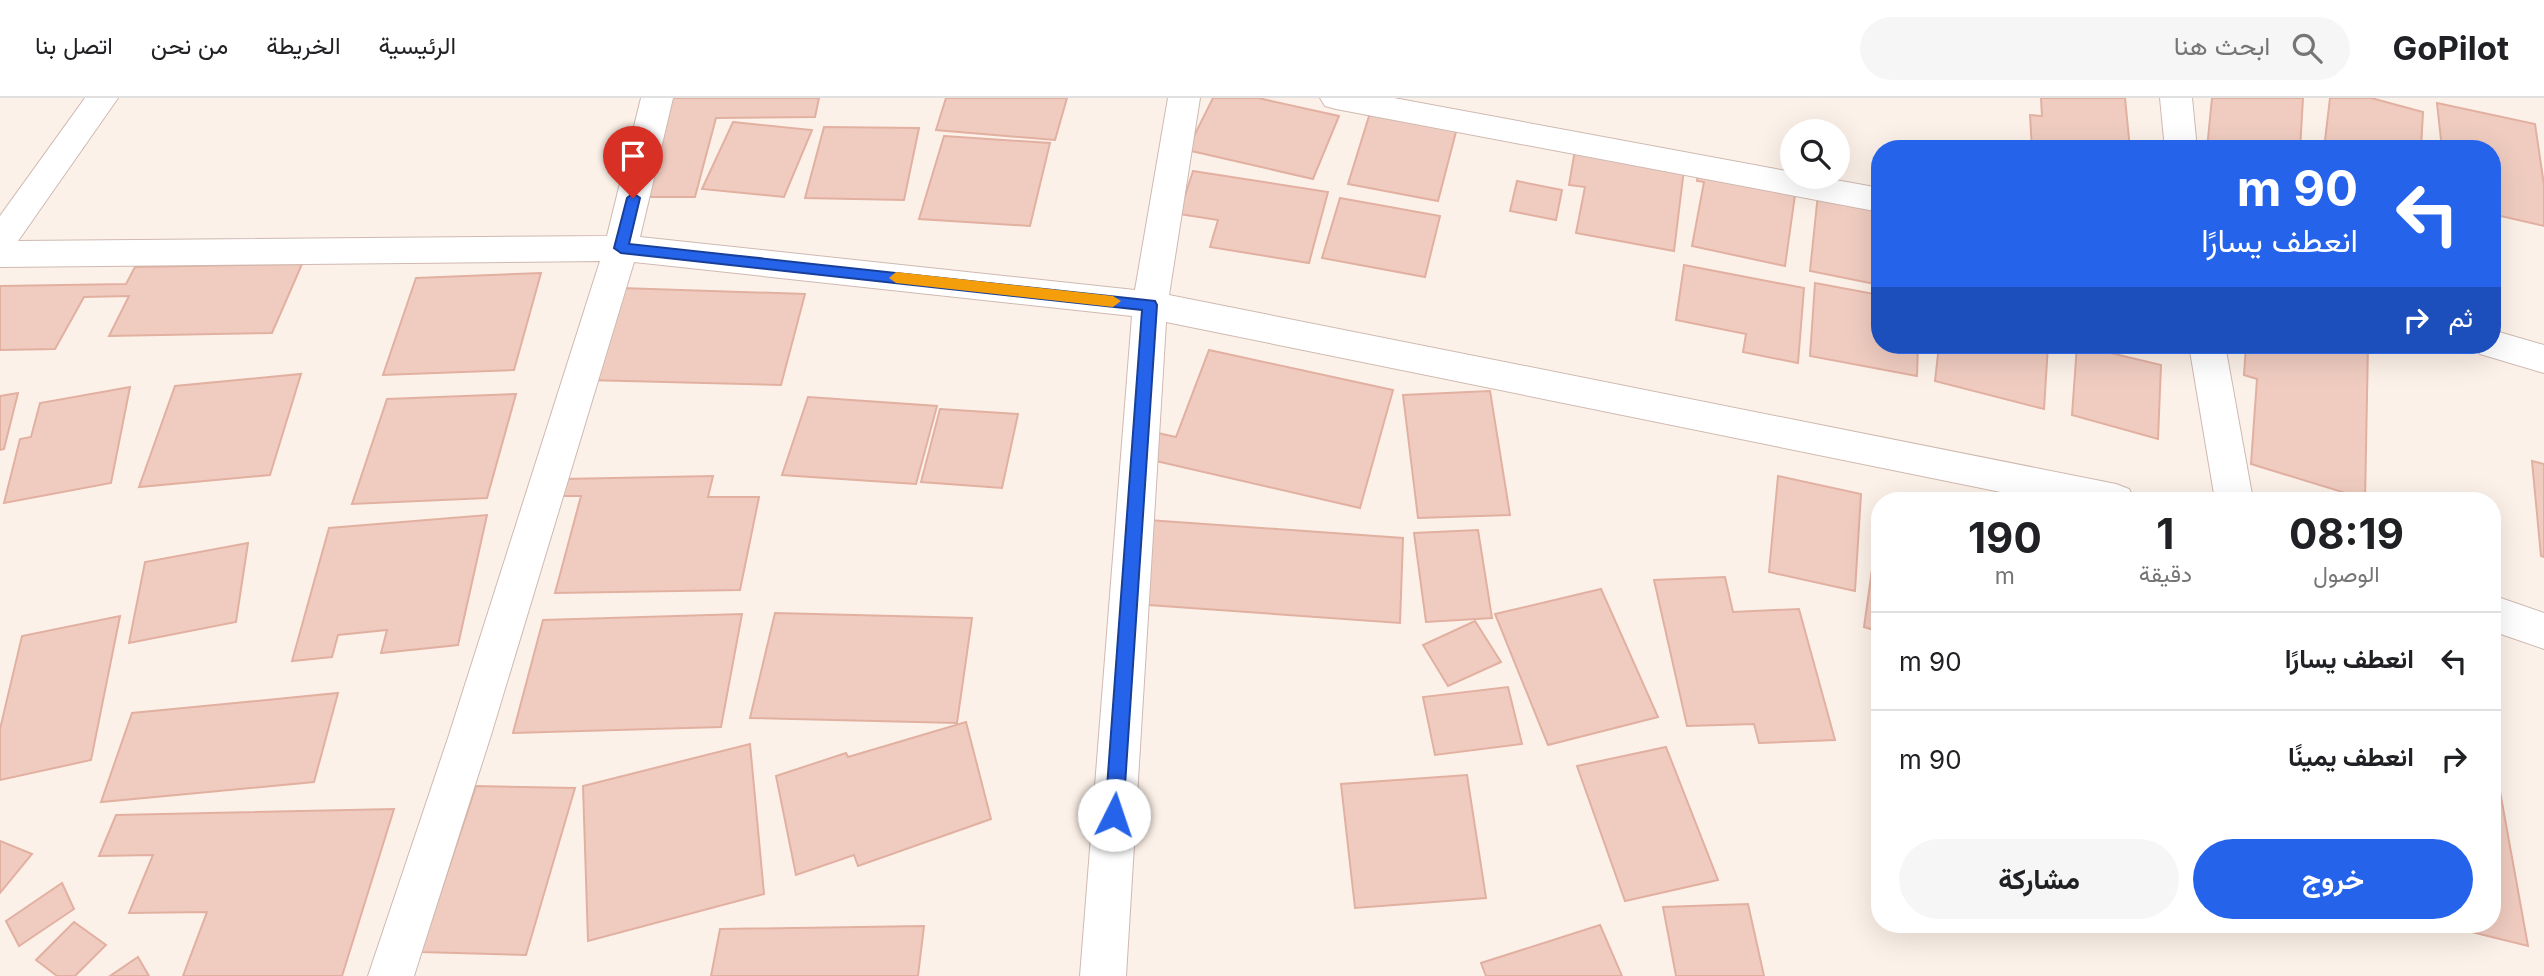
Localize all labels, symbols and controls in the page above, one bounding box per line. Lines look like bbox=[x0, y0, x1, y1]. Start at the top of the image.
search box bbox=[1860, 17, 2350, 80]
text: GoPilot bbox=[2392, 28, 2509, 68]
icon: search bbox=[2288, 29, 2326, 67]
text: ابحث هنا bbox=[2174, 30, 2270, 61]
text: اتصل بنا bbox=[35, 31, 113, 60]
text: من نحن bbox=[151, 31, 228, 60]
text: الخريطة bbox=[266, 31, 340, 60]
text: الرئيسية bbox=[378, 31, 456, 60]
map controls bbox=[1780, 119, 1850, 189]
button: search bbox=[1780, 119, 1850, 189]
pin bbox=[603, 126, 663, 198]
icon: arrive bbox=[614, 137, 652, 175]
text: 90 m bbox=[2237, 159, 2358, 218]
icon: left bbox=[2382, 168, 2473, 259]
text: انعطف يسارًا bbox=[2201, 221, 2358, 260]
icon: right bbox=[2397, 301, 2435, 339]
text: ثم bbox=[2449, 302, 2473, 333]
text: 1 bbox=[2156, 508, 2174, 559]
text: 08:19 bbox=[2289, 508, 2404, 559]
text: 190 bbox=[1968, 512, 2042, 563]
text: دقيقة bbox=[2139, 560, 2192, 588]
text: الوصول bbox=[2313, 560, 2380, 588]
text: m bbox=[1995, 562, 2015, 590]
icon: left bbox=[2435, 642, 2473, 680]
text: انعطف يسارًا bbox=[2285, 643, 2414, 674]
text: 90 m bbox=[1899, 646, 1962, 677]
icon: right bbox=[2435, 740, 2473, 778]
text: انعطف يمينًا bbox=[2288, 741, 2414, 772]
text: 90 m bbox=[1899, 744, 1962, 775]
position arrow bbox=[1077, 778, 1151, 852]
button: مشاركة bbox=[1899, 839, 2179, 919]
button: خروج bbox=[2193, 839, 2473, 919]

